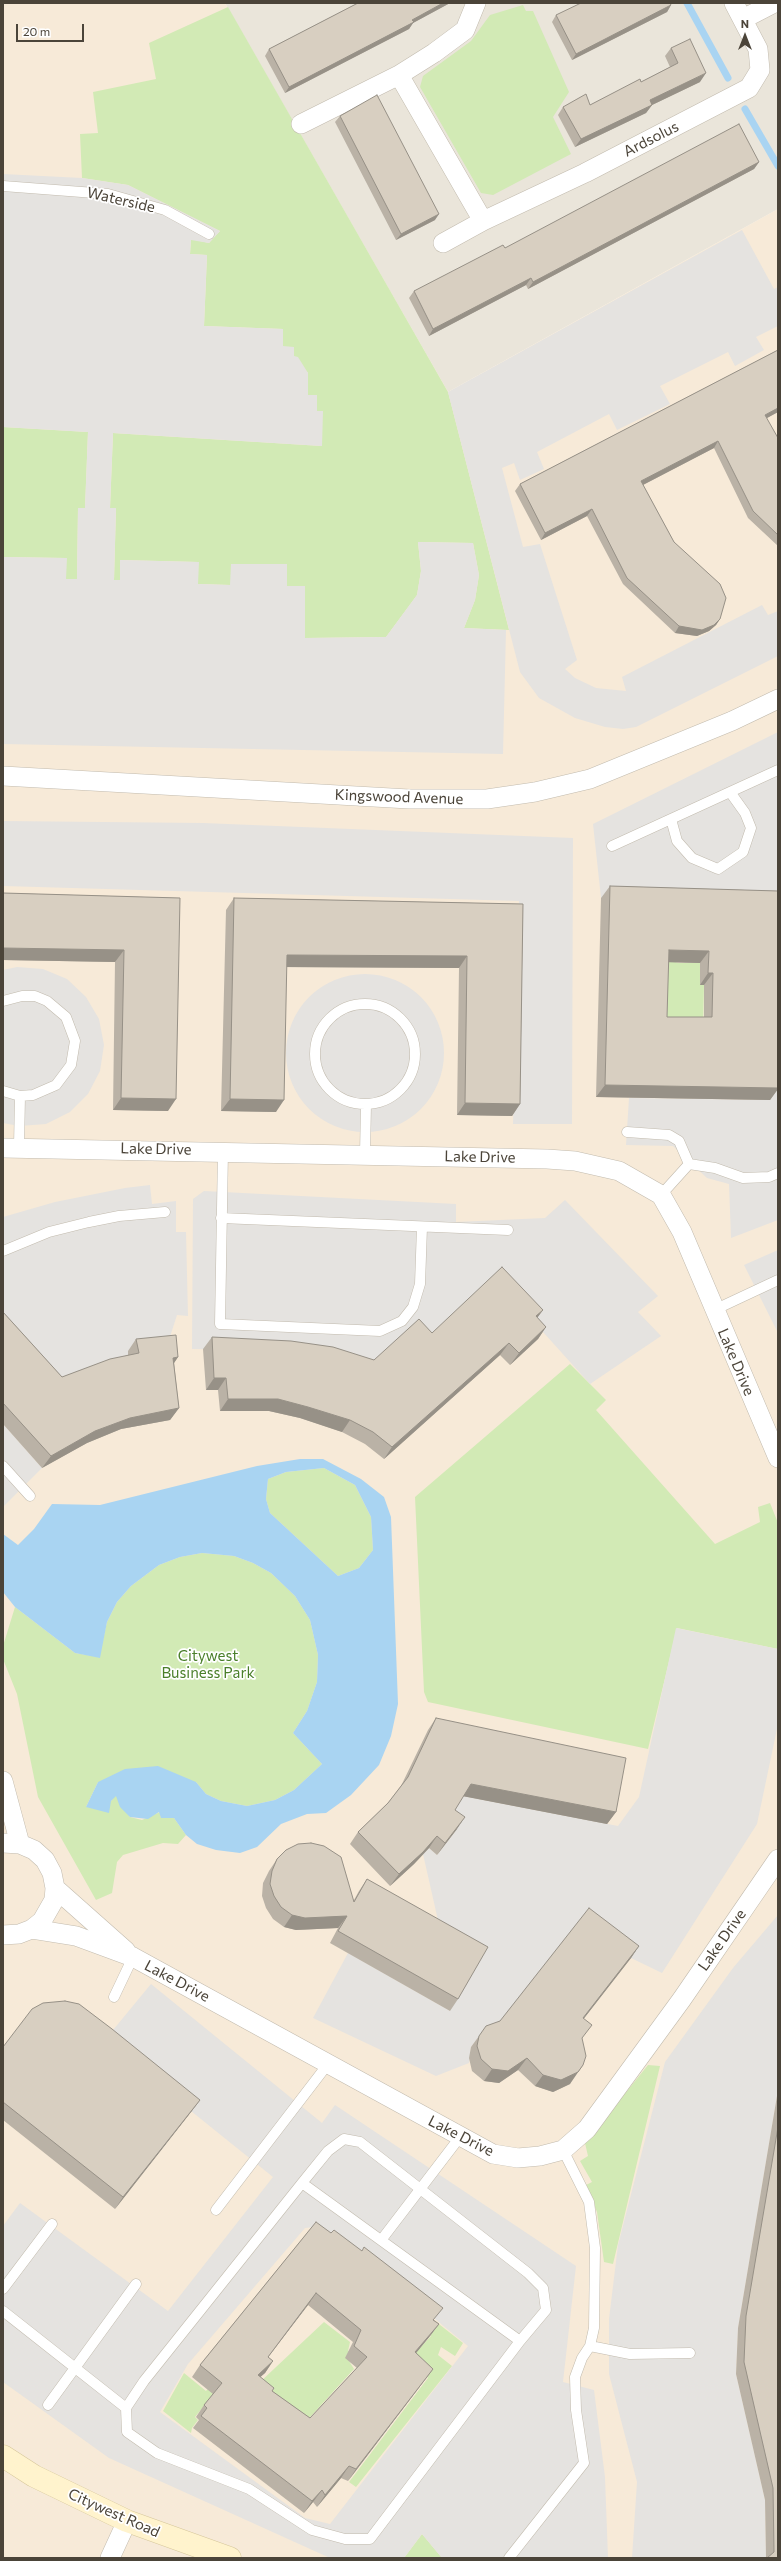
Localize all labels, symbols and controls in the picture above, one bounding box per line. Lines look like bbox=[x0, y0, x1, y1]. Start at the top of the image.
scale bar bbox=[18, 16, 86, 42]
north arrow bbox=[725, 16, 765, 56]
text: N bbox=[741, 17, 749, 30]
text: 20 m bbox=[23, 24, 50, 38]
street label: Ardsolus bbox=[620, 117, 682, 161]
street label: Waterside bbox=[85, 183, 157, 217]
street label: Kingswood Avenue bbox=[334, 786, 464, 808]
street label: Lake Drive bbox=[120, 1139, 192, 1159]
street label: Lake Drive bbox=[444, 1147, 516, 1167]
street label: Lake Drive bbox=[714, 1326, 758, 1398]
park label: Citywest Business Park bbox=[161, 1647, 255, 1682]
street label: Lake Drive bbox=[694, 1906, 750, 1974]
street label: Lake Drive bbox=[141, 1956, 213, 2006]
street label: Lake Drive bbox=[425, 2112, 497, 2160]
street label: Citywest Road bbox=[65, 2485, 163, 2541]

